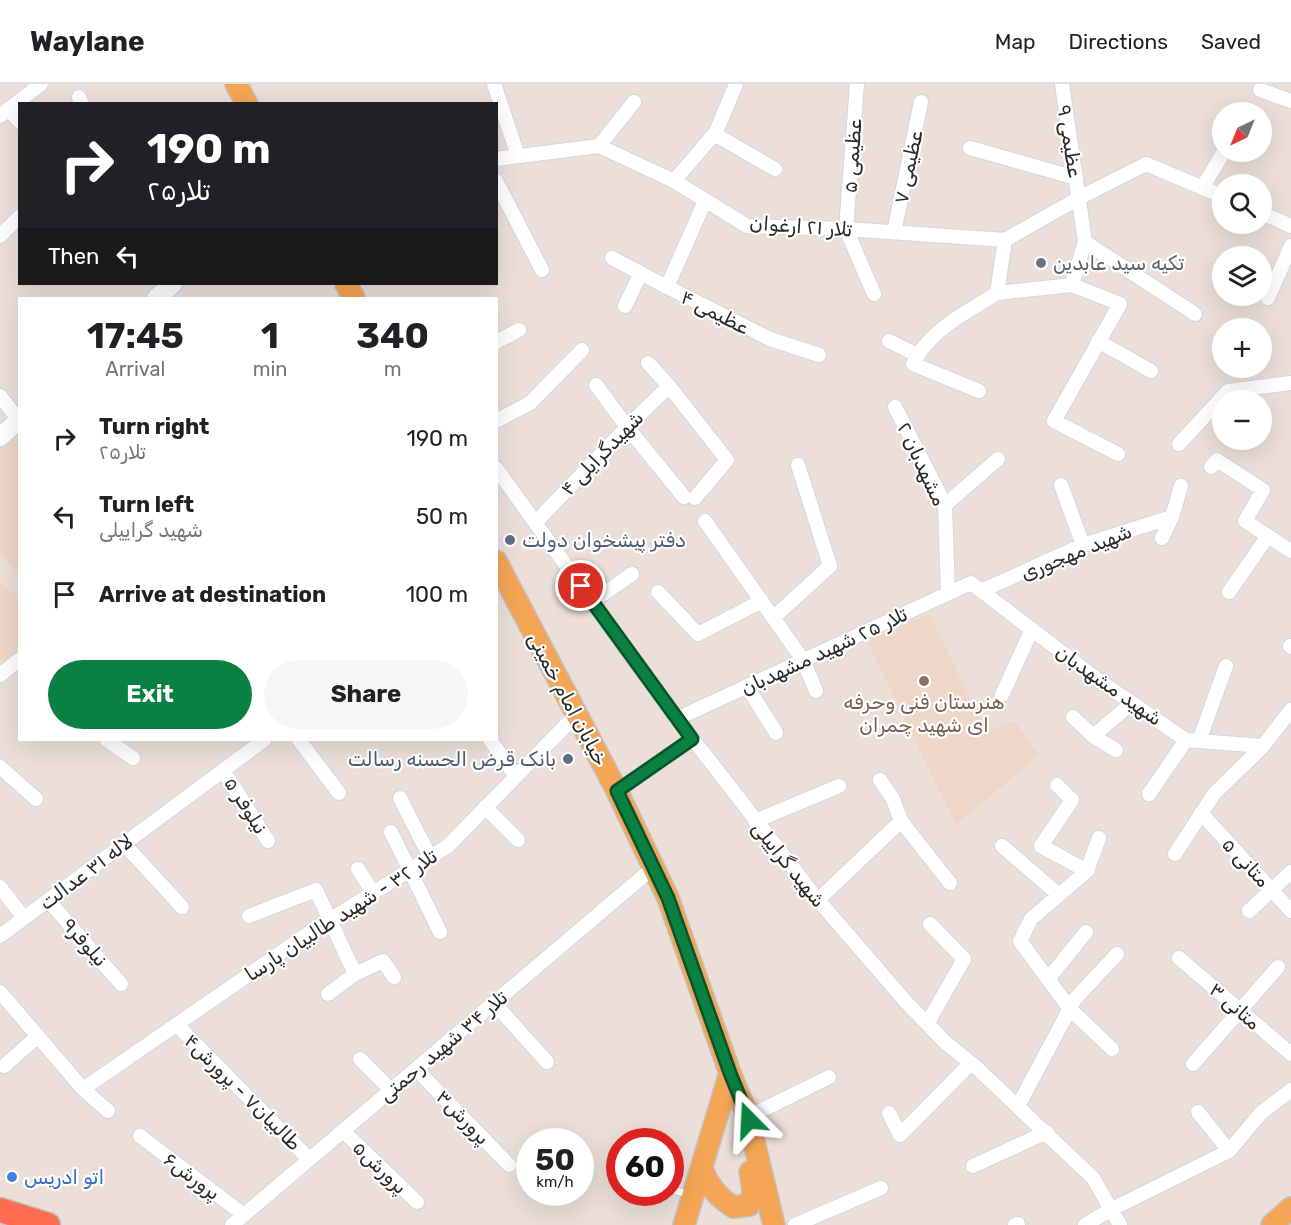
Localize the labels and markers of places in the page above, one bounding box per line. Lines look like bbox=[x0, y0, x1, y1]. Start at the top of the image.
place label: تکیه سید عابدین bbox=[1053, 251, 1184, 275]
marker: تکیه سید عابدین bbox=[1034, 256, 1048, 270]
place label: دفتر پیشخوان دولت bbox=[522, 528, 686, 554]
marker: دفتر پیشخوان دولت bbox=[503, 533, 517, 547]
pin bbox=[555, 560, 606, 611]
marker: هنرستان فنی وحرفه ای شهید چمران bbox=[917, 674, 931, 688]
place label: هنرستان فنی وحرفه ای شهید چمران bbox=[843, 690, 1005, 737]
place label: بانک قرض الحسنه رسالت bbox=[348, 747, 556, 771]
marker: بانک قرض الحسنه رسالت bbox=[561, 752, 575, 766]
place label: اتو ادریس bbox=[24, 1165, 104, 1189]
marker: اتو ادریس bbox=[5, 1170, 19, 1184]

